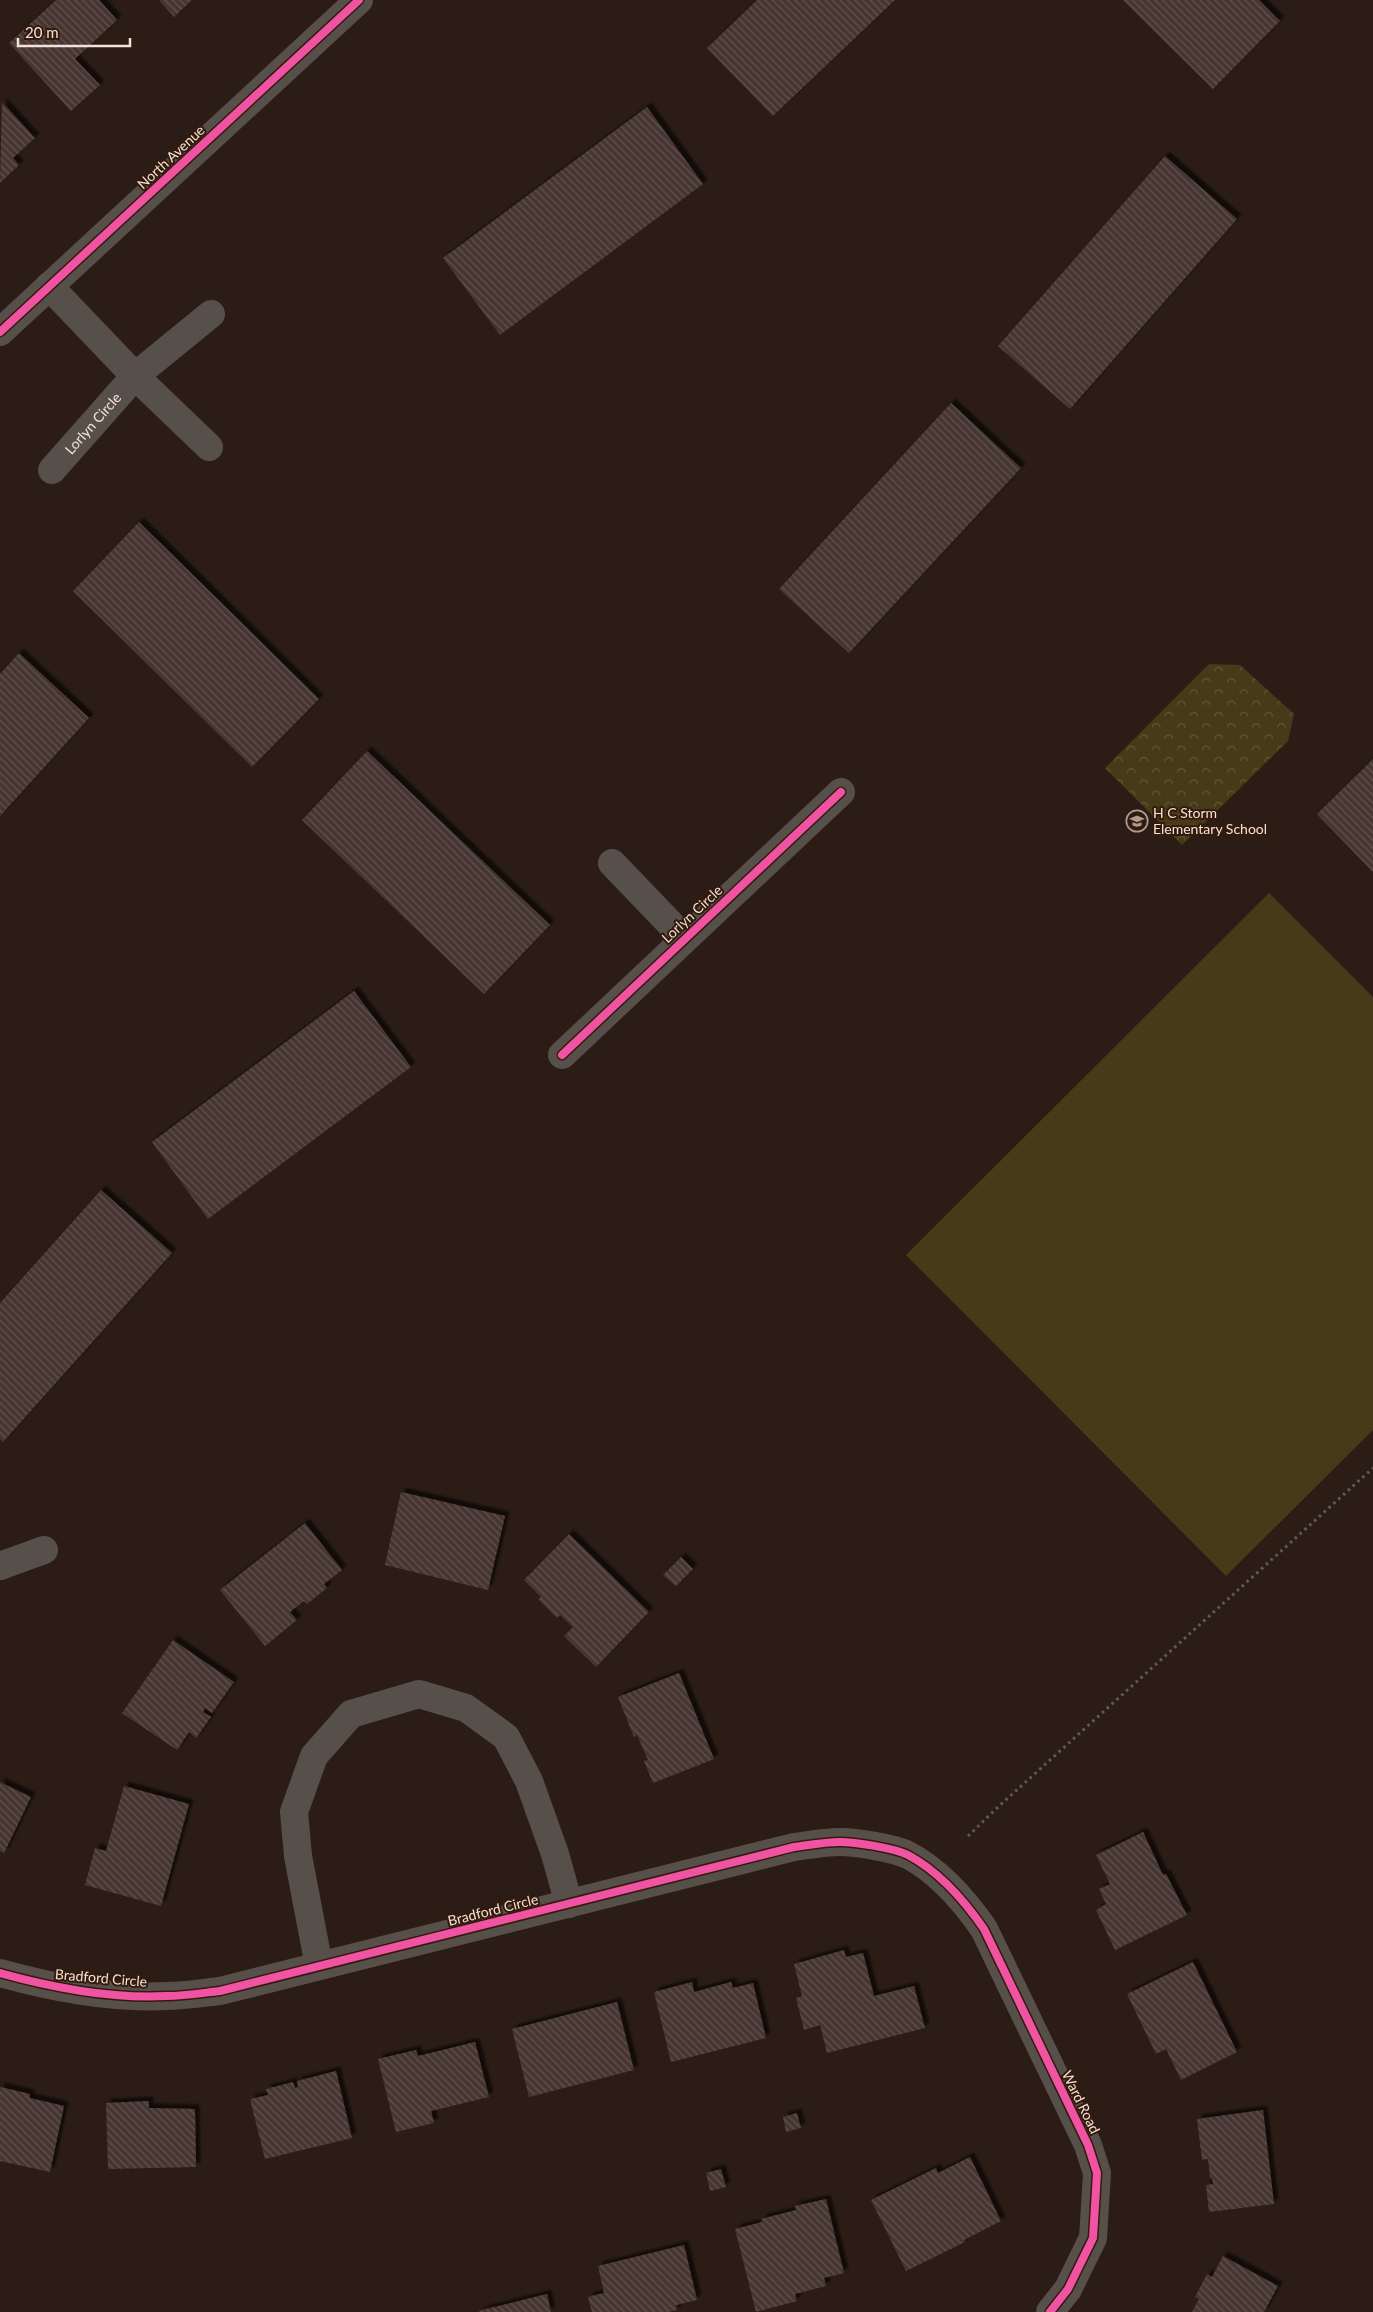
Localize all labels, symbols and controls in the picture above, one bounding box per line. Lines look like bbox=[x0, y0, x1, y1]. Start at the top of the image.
scale bar bbox=[18, 15, 130, 47]
text: 20 m bbox=[25, 23, 59, 41]
street label: North Avenue bbox=[133, 121, 208, 192]
street label: Lorlyn Circle bbox=[61, 389, 124, 458]
place label: H C Storm Elementary School bbox=[1153, 804, 1267, 837]
school or university icon: H C Storm Elementary School bbox=[1125, 809, 1149, 833]
street label: Lorlyn Circle bbox=[658, 881, 725, 946]
street label: Bradford Circle bbox=[446, 1890, 540, 1929]
street label: Bradford Circle bbox=[54, 1965, 148, 1990]
street label: Ward Road bbox=[1059, 2068, 1104, 2136]

